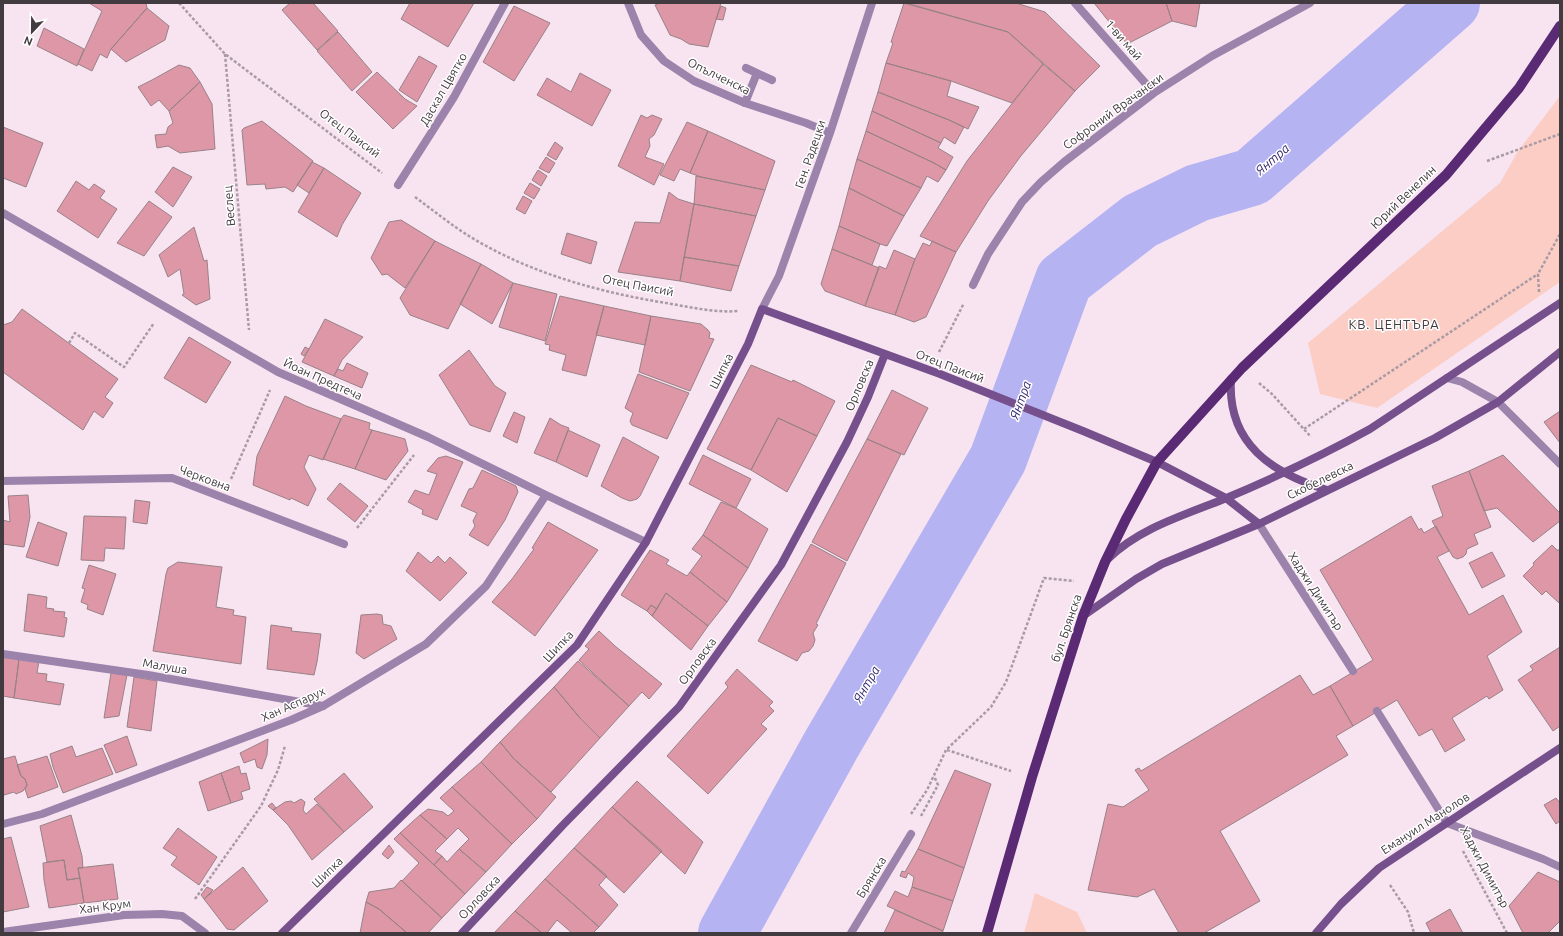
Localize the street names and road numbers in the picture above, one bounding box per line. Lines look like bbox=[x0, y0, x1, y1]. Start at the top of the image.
street label: 1-ви май bbox=[1103, 17, 1145, 63]
street label: Даскал Цвятко bbox=[417, 50, 469, 128]
street label: Опълченска bbox=[686, 55, 752, 97]
street label: Софроний Врачански bbox=[1060, 70, 1166, 152]
street label: Отец Паисий bbox=[317, 106, 383, 160]
street label: Ген. Радецки bbox=[792, 118, 828, 190]
street label: Юрий Венелин bbox=[1368, 163, 1438, 231]
street label: Веслец bbox=[221, 185, 237, 227]
street label: Отец Паисий bbox=[601, 272, 675, 298]
street label: Отец Паисий bbox=[914, 347, 986, 385]
street label: Шипка bbox=[707, 351, 735, 391]
street label: Йоан Предтеча bbox=[282, 356, 364, 402]
street label: Орловска bbox=[842, 357, 876, 413]
street label: Скобелевска bbox=[1285, 458, 1355, 502]
street label: Черковна bbox=[177, 463, 233, 493]
street label: Хаджи Димитър bbox=[1286, 550, 1346, 632]
street label: бул. Брянска bbox=[1048, 592, 1084, 664]
street label: Шипка bbox=[540, 628, 576, 664]
street label: Орловска bbox=[676, 635, 718, 687]
street label: Малуша bbox=[142, 656, 188, 676]
street label: Хан Аспарух bbox=[259, 684, 327, 724]
street label: Емануил Манолов bbox=[1378, 790, 1472, 856]
street label: Хаджи Димитър bbox=[1458, 824, 1512, 910]
street label: Шипка bbox=[309, 854, 345, 890]
street label: Брянска bbox=[854, 854, 888, 900]
street label: Орловска bbox=[456, 872, 502, 922]
street label: Хан Крум bbox=[78, 896, 132, 916]

